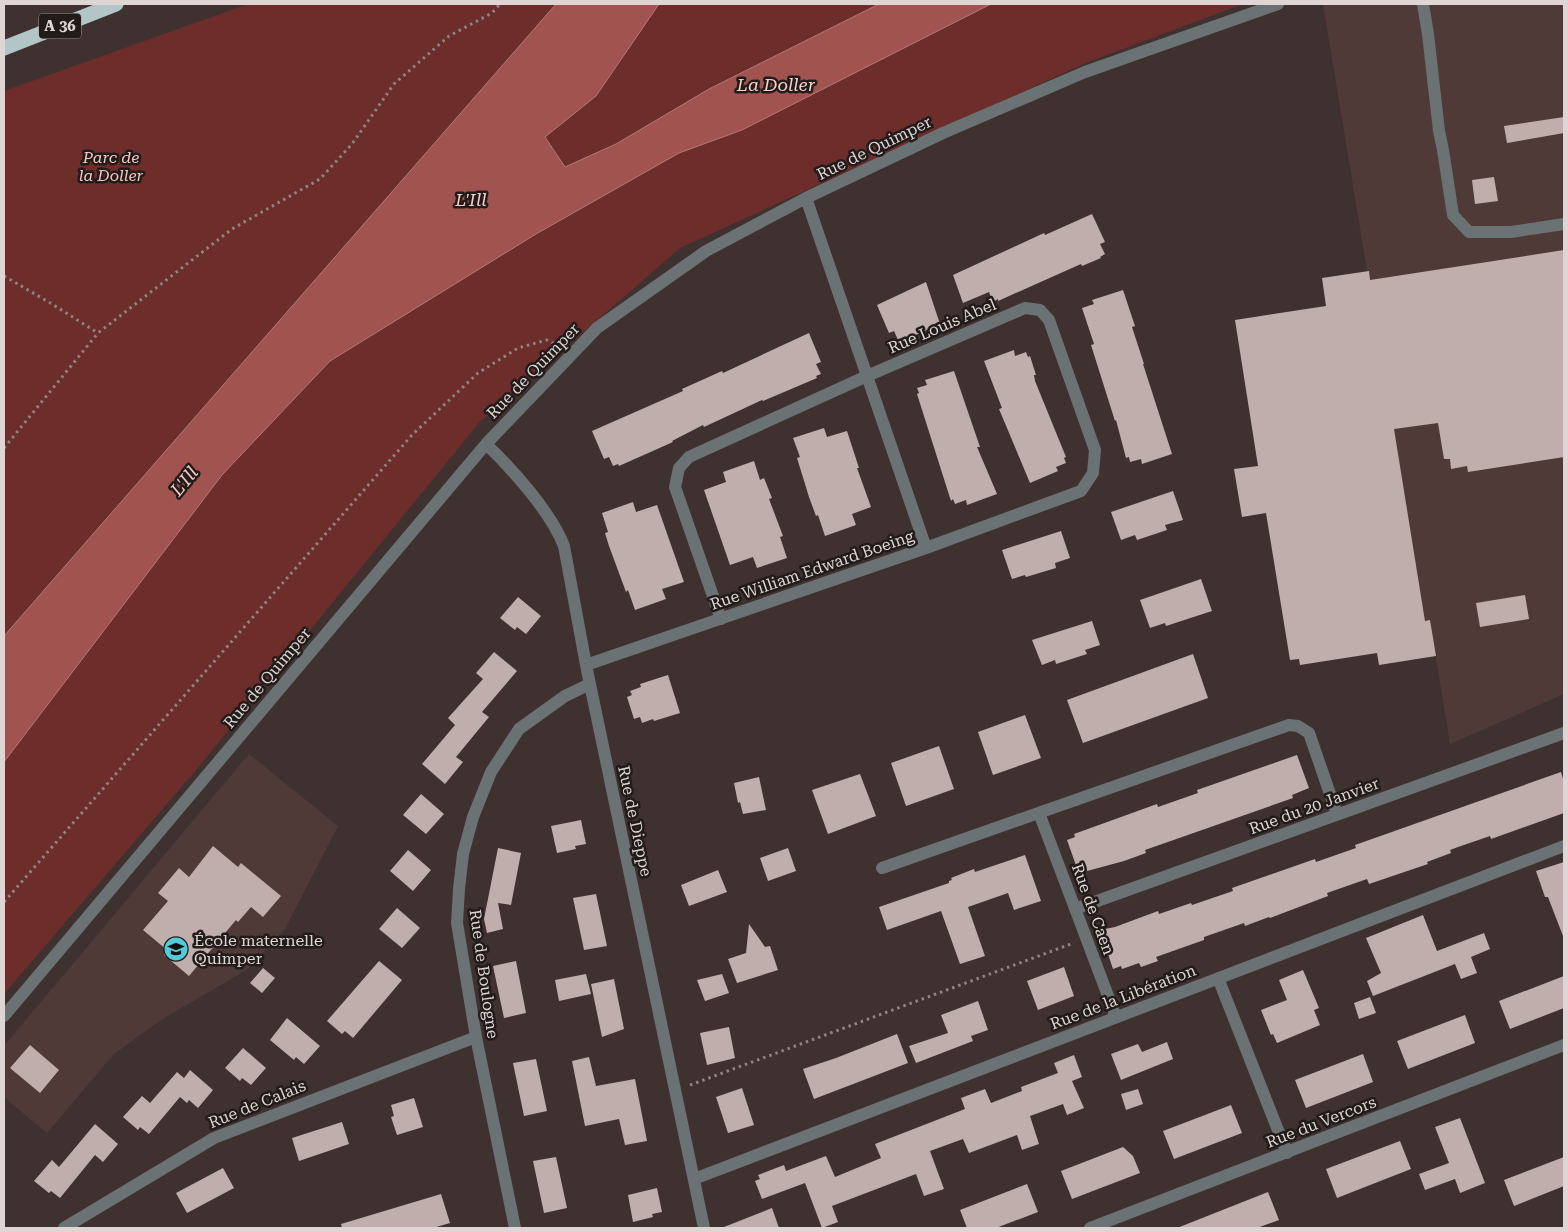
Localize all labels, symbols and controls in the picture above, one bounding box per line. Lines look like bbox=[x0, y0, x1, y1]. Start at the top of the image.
road number: A 36 bbox=[39, 14, 81, 38]
water label: La Doller bbox=[736, 74, 816, 95]
street label: Rue de Quimper bbox=[814, 112, 935, 184]
park label: Parc de la Doller bbox=[79, 148, 144, 185]
water label: L'Ill bbox=[454, 189, 487, 210]
street label: Rue Louis Abel bbox=[885, 295, 999, 357]
street label: Rue de Quimper bbox=[483, 319, 584, 423]
water label: L'Ill bbox=[165, 462, 202, 501]
street label: Rue William Edward Boeing bbox=[708, 526, 917, 614]
street label: Rue de Quimper bbox=[220, 624, 315, 732]
street label: Rue de Dieppe bbox=[614, 764, 656, 878]
street label: Rue du 20 Janvier bbox=[1246, 773, 1382, 838]
street label: Rue de Caen bbox=[1068, 861, 1118, 957]
street label: Rue de Boulogne bbox=[466, 908, 502, 1040]
place label: École maternelle Quimper bbox=[194, 931, 323, 968]
school or university icon: École maternelle Quimper bbox=[163, 936, 189, 962]
street label: Rue de la Libération bbox=[1047, 960, 1199, 1034]
street label: Rue de Calais bbox=[206, 1076, 309, 1132]
street label: Rue du Vercors bbox=[1263, 1092, 1379, 1152]

